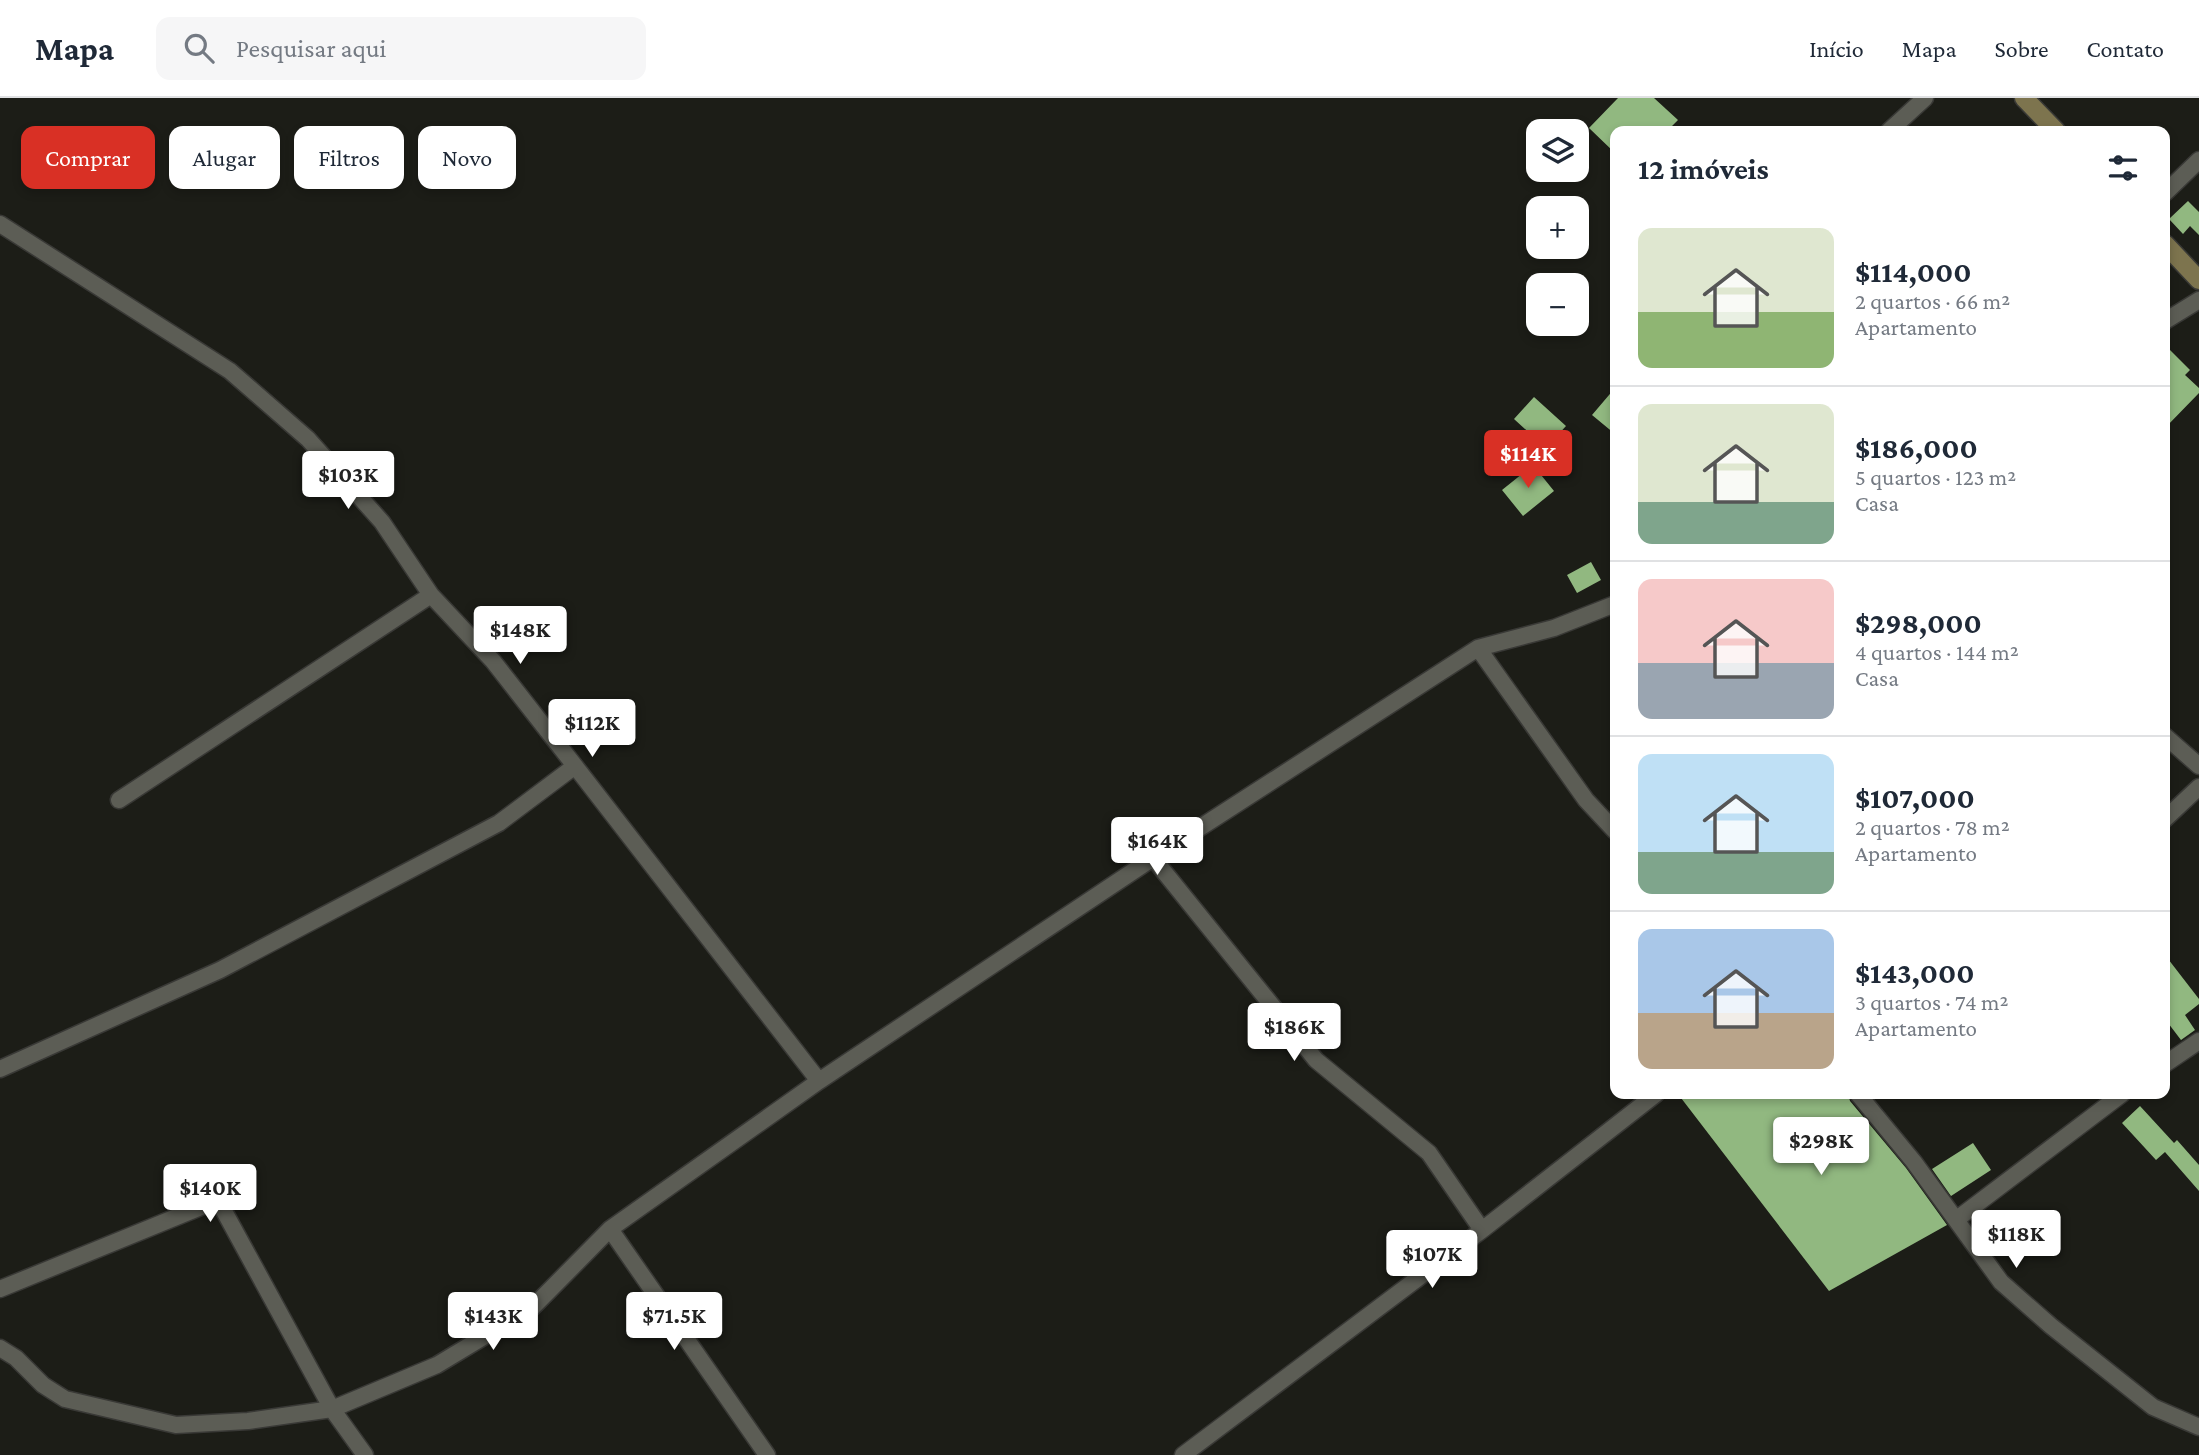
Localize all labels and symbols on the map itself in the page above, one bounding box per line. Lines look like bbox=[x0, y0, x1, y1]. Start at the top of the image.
pin: $114K bbox=[1479, 430, 1577, 490]
pin: $103K bbox=[299, 452, 397, 511]
pin: $148K bbox=[471, 606, 569, 666]
pin: $112K bbox=[543, 700, 641, 759]
pin: $164K bbox=[1108, 818, 1206, 877]
pin: $186K bbox=[1245, 1004, 1343, 1063]
pin: $298K bbox=[1772, 1118, 1870, 1177]
pin: $140K bbox=[161, 1164, 259, 1224]
pin: $118K bbox=[1967, 1210, 2065, 1270]
pin: $107K bbox=[1383, 1230, 1481, 1290]
pin: $143K bbox=[444, 1292, 542, 1352]
pin: $71.5K bbox=[617, 1292, 731, 1352]

